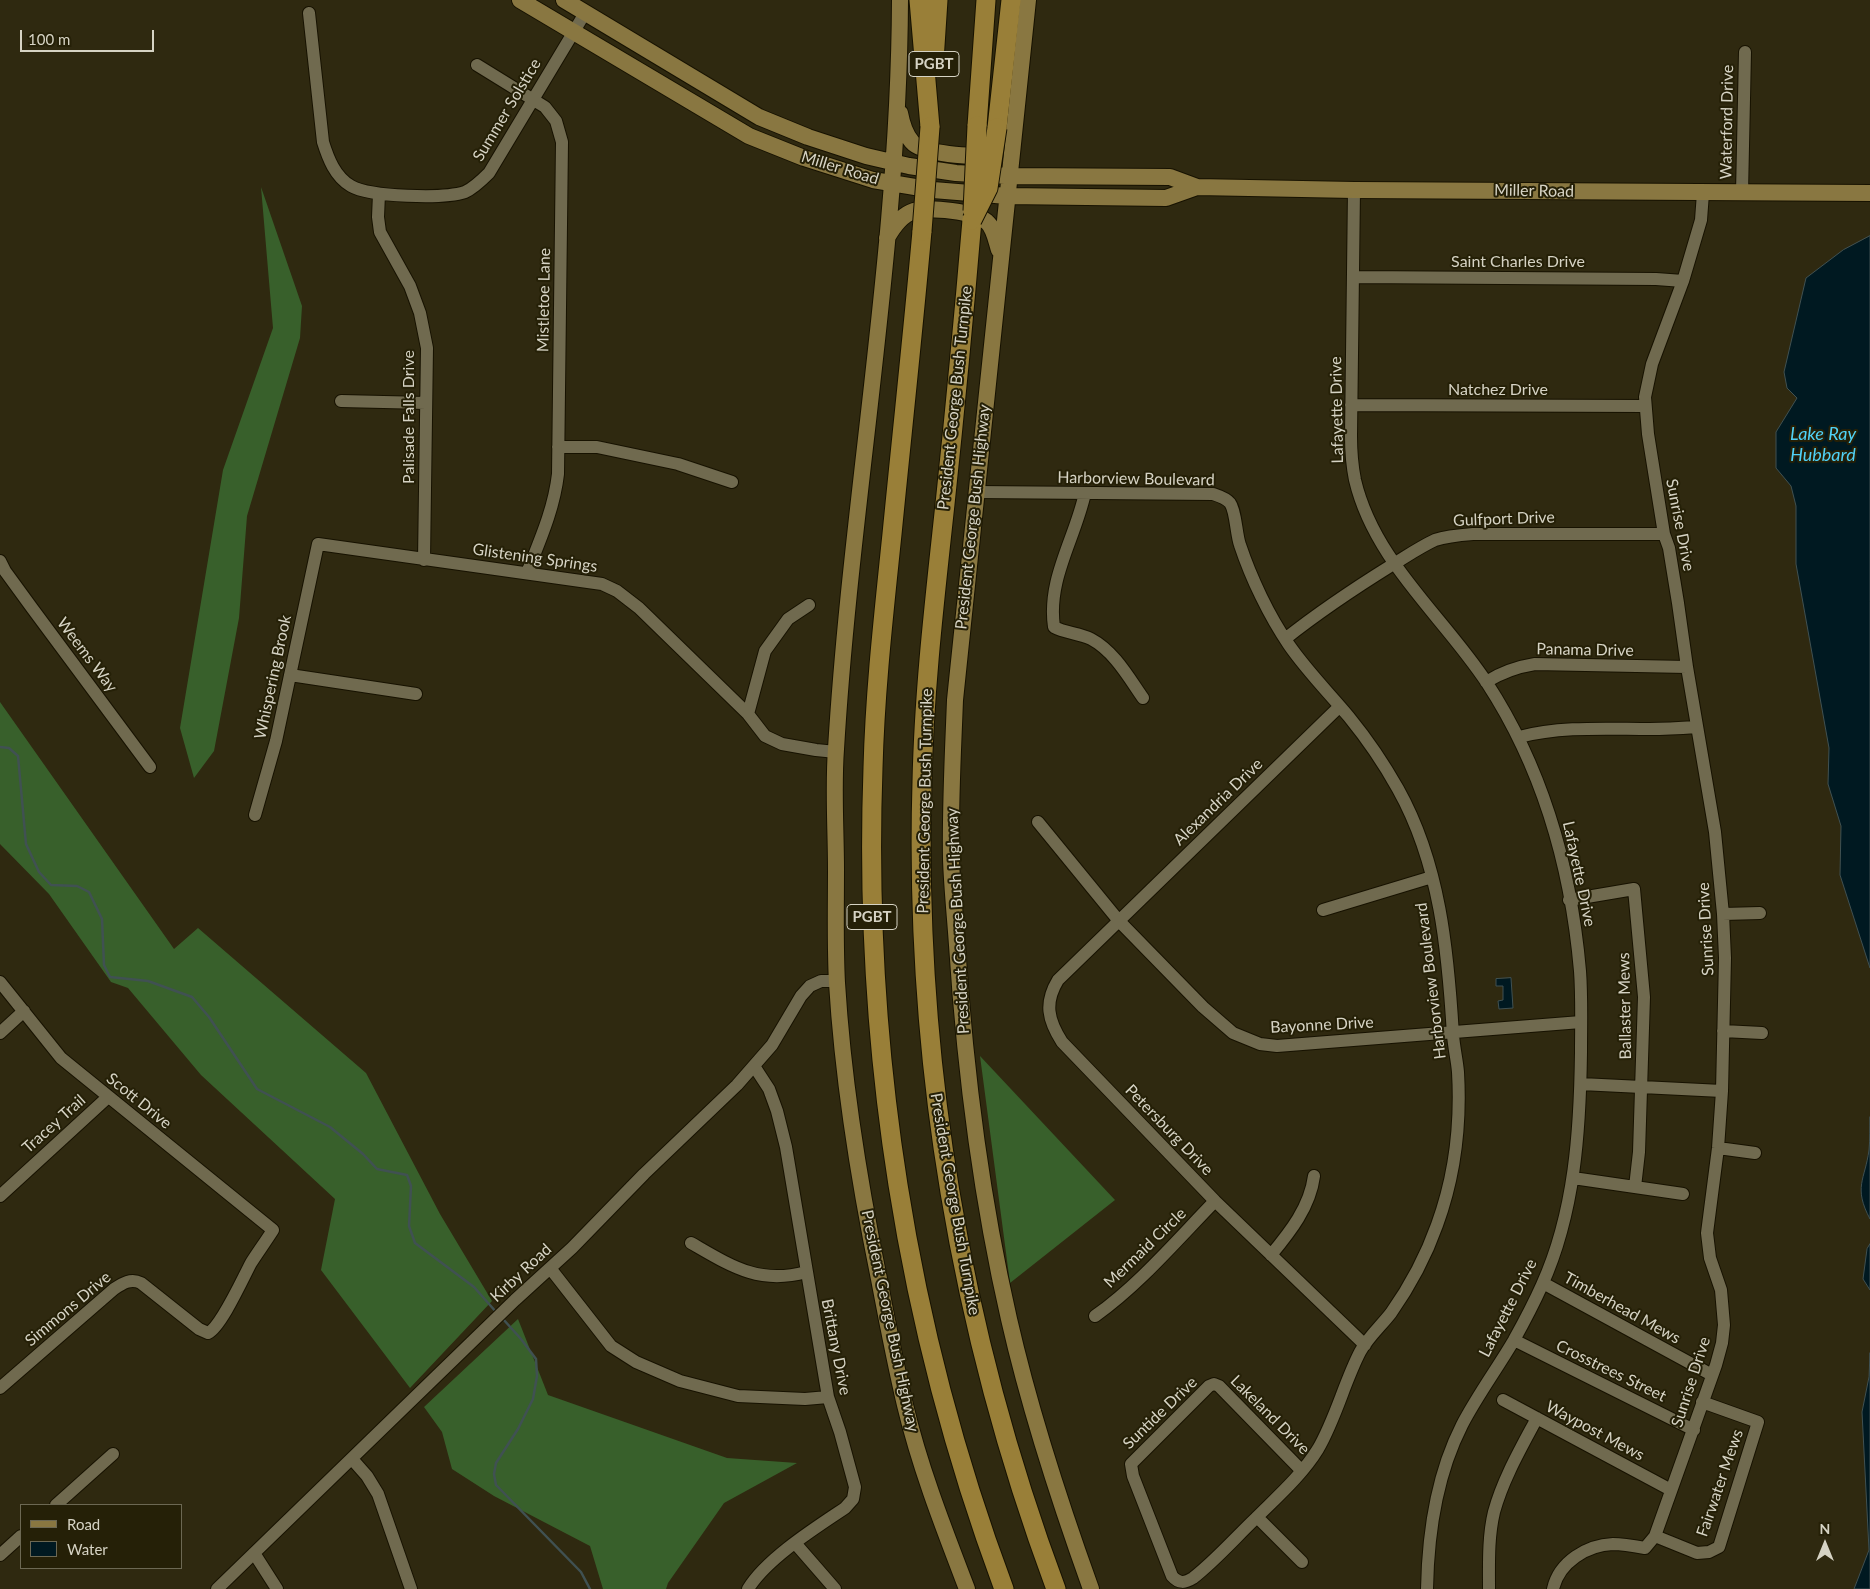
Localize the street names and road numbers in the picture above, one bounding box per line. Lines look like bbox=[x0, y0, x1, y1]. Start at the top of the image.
road number: PGBT bbox=[909, 52, 959, 76]
street label: Summer Solstice bbox=[469, 55, 545, 165]
street label: Waterford Drive bbox=[1716, 65, 1738, 179]
street label: Miller Road bbox=[799, 147, 881, 189]
street label: Miller Road bbox=[1494, 181, 1574, 201]
street label: Mistletoe Lane bbox=[533, 248, 555, 352]
street label: Saint Charles Drive bbox=[1451, 252, 1585, 272]
street label: President George Bush Turnpike bbox=[934, 285, 976, 511]
street label: Palisade Falls Drive bbox=[399, 350, 419, 484]
street label: Lafayette Drive bbox=[1326, 356, 1348, 464]
street label: Natchez Drive bbox=[1448, 380, 1548, 400]
street label: President George Bush Highway bbox=[952, 403, 994, 631]
street label: Harborview Boulevard bbox=[1057, 468, 1215, 490]
street label: Sunrise Drive bbox=[1662, 477, 1698, 573]
street label: Gulfport Drive bbox=[1453, 508, 1555, 530]
street label: Glistening Springs bbox=[471, 540, 599, 576]
street label: Whispering Brook bbox=[250, 613, 296, 741]
street label: Weems Way bbox=[53, 614, 121, 696]
street label: Panama Drive bbox=[1536, 640, 1634, 660]
street label: President George Bush Turnpike bbox=[913, 688, 937, 914]
street label: Alexandria Drive bbox=[1169, 755, 1267, 849]
street label: President George Bush Highway bbox=[942, 807, 974, 1035]
street label: Lafayette Drive bbox=[1558, 819, 1600, 929]
street label: Sunrise Drive bbox=[1694, 882, 1718, 976]
street label: Harborview Boulevard bbox=[1412, 902, 1450, 1060]
road number: PGBT bbox=[847, 904, 897, 930]
street label: Ballaster Mews bbox=[1614, 952, 1636, 1060]
street label: Bayonne Drive bbox=[1270, 1013, 1374, 1037]
street label: Scott Drive bbox=[103, 1069, 175, 1133]
street label: Petersburg Drive bbox=[1121, 1081, 1217, 1179]
street label: Tracey Trail bbox=[18, 1091, 90, 1157]
street label: President George Bush Turnpike bbox=[926, 1091, 984, 1317]
street label: Mermaid Circle bbox=[1100, 1204, 1190, 1292]
street label: President George Bush Highway bbox=[857, 1208, 923, 1434]
street label: Kirby Road bbox=[486, 1240, 556, 1306]
street label: Lafayette Drive bbox=[1475, 1256, 1541, 1360]
street label: Simmons Drive bbox=[21, 1268, 115, 1350]
street label: Timberhead Mews bbox=[1560, 1268, 1684, 1348]
street label: Brittany Drive bbox=[817, 1297, 855, 1397]
street label: Sunrise Drive bbox=[1667, 1335, 1715, 1429]
street label: Crosstrees Street bbox=[1553, 1336, 1669, 1406]
street label: Lakeland Drive bbox=[1226, 1371, 1314, 1459]
street label: Suntide Drive bbox=[1119, 1373, 1201, 1453]
street label: Waypost Mews bbox=[1542, 1397, 1648, 1465]
street label: Fairwater Mews bbox=[1693, 1427, 1747, 1539]

